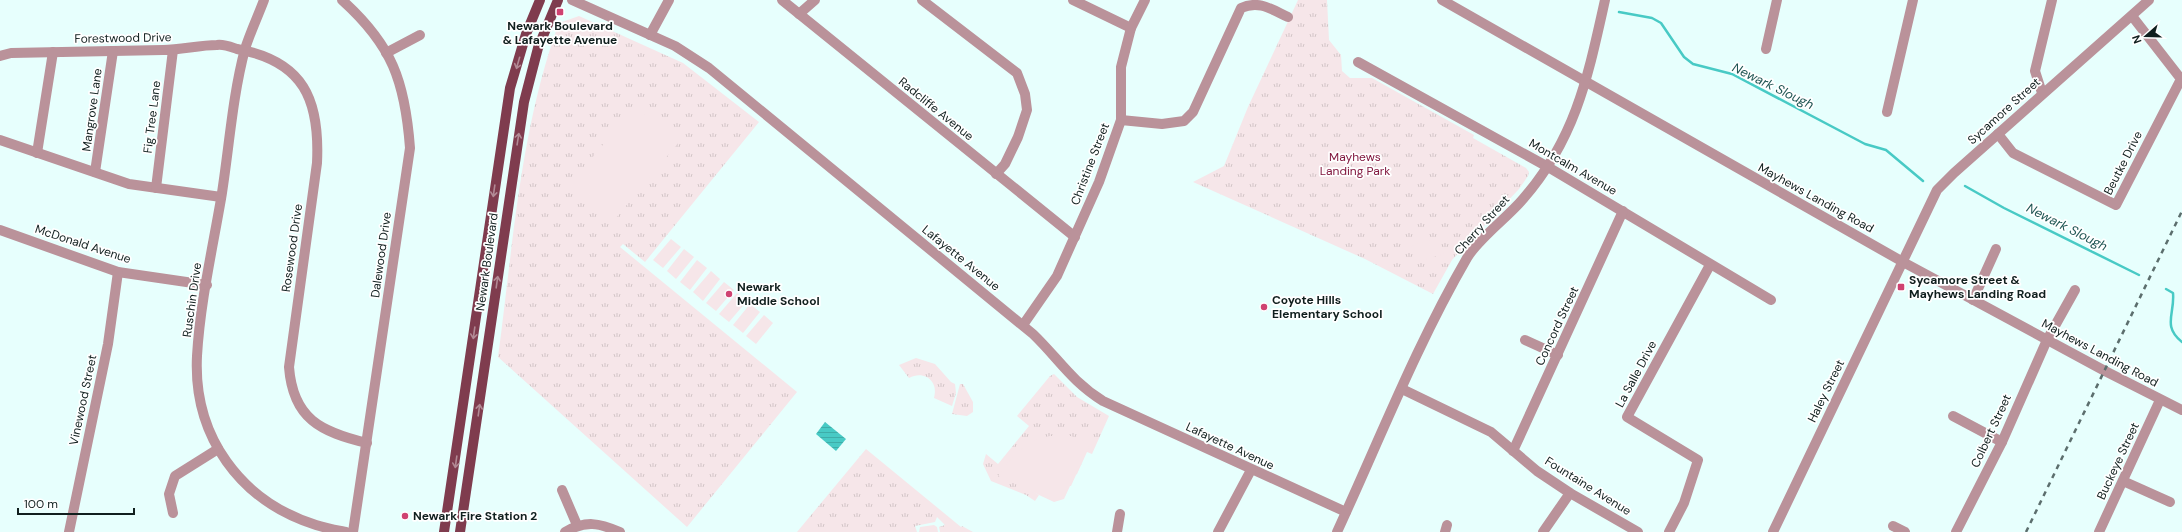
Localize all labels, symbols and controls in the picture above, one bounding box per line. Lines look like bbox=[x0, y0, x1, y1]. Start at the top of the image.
marker: Newark Boulevard & Lafayette Avenue bbox=[555, 7, 565, 17]
north arrow bbox=[2126, 16, 2166, 56]
place label: Newark Boulevard & Lafayette Avenue bbox=[503, 18, 617, 48]
street label: Forestwood Drive bbox=[74, 29, 172, 47]
text: N bbox=[2129, 33, 2145, 46]
one-way arrow bbox=[514, 56, 521, 69]
water label: Newark Slough bbox=[1729, 59, 1817, 113]
street label: Mangrove Lane bbox=[78, 67, 106, 153]
street label: Radcliffe Avenue bbox=[895, 74, 977, 144]
street label: Sycamore Street bbox=[1964, 74, 2044, 148]
street label: Fig Tree Lane bbox=[140, 80, 164, 154]
street label: Christine Street bbox=[1067, 120, 1113, 208]
street label: Beutke Drive bbox=[2100, 128, 2146, 198]
one-way arrow bbox=[514, 133, 522, 146]
street label: Montcalm Avenue bbox=[1526, 135, 1620, 199]
park label: Mayhews Landing Park bbox=[1320, 149, 1390, 179]
street label: Mayhews Landing Road bbox=[1755, 160, 1877, 236]
one-way arrow bbox=[490, 184, 498, 197]
street label: Cherry Street bbox=[1451, 192, 1513, 258]
water label: Newark Slough bbox=[2024, 199, 2110, 255]
street label: Rosewood Drive bbox=[278, 203, 306, 293]
street label: Dalewood Drive bbox=[367, 211, 395, 299]
street label: Newark Boulevard bbox=[472, 212, 502, 312]
street label: McDonald Avenue bbox=[33, 221, 133, 267]
street label: Lafayette Avenue bbox=[919, 222, 1003, 294]
street label: Ruschin Drive bbox=[179, 261, 205, 338]
place label: Sycamore Street & Mayhews Landing Road bbox=[1909, 272, 2046, 302]
one-way arrow bbox=[493, 276, 501, 289]
place label: Newark Middle School bbox=[737, 279, 820, 309]
marker: Sycamore Street & Mayhews Landing Road bbox=[1896, 282, 1906, 292]
street label: Concord Street bbox=[1532, 284, 1582, 368]
marker: Newark Middle School bbox=[724, 289, 734, 299]
place label: Coyote Hills Elementary School bbox=[1272, 292, 1382, 322]
marker: Coyote Hills Elementary School bbox=[1259, 302, 1269, 312]
street label: Mayhews Landing Road bbox=[2039, 315, 2161, 391]
one-way arrow bbox=[470, 326, 478, 339]
street label: La Salle Drive bbox=[1612, 338, 1660, 410]
street label: Vinewood Street bbox=[66, 353, 100, 447]
street label: Haley Street bbox=[1804, 357, 1848, 425]
street label: Colbert Street bbox=[1967, 392, 2015, 470]
one-way arrow bbox=[475, 404, 483, 417]
street label: Lafayette Avenue bbox=[1183, 419, 1277, 474]
street label: Buckeye Street bbox=[2093, 420, 2143, 502]
street label: Fountaine Avenue bbox=[1542, 453, 1634, 519]
one-way arrow bbox=[452, 455, 460, 468]
scale bar bbox=[18, 490, 134, 516]
text: 100 m bbox=[24, 496, 58, 512]
place label: Newark Fire Station 2 bbox=[413, 508, 537, 524]
marker: Newark Fire Station 2 bbox=[400, 511, 410, 521]

